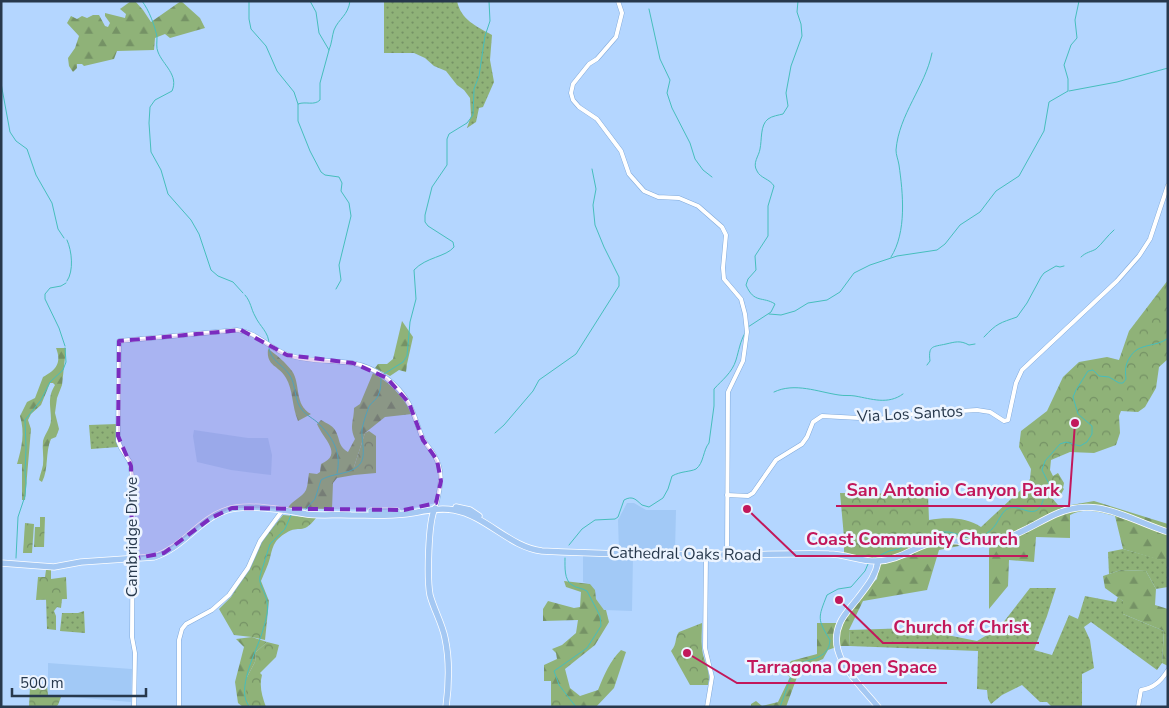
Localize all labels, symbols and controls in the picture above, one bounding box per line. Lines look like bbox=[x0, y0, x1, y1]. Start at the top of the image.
street label: Via Los Santos bbox=[855, 400, 964, 428]
callout: San Antonio Canyon Park bbox=[836, 473, 1069, 506]
street label: Cambridge Drive bbox=[121, 477, 143, 597]
text: San Antonio Canyon Park bbox=[846, 478, 1060, 502]
callout: Coast Community Church bbox=[796, 523, 1028, 556]
text: Coast Community Church bbox=[806, 527, 1018, 551]
street label: Cathedral Oaks Road bbox=[609, 542, 761, 566]
callout: Church of Christ bbox=[883, 610, 1039, 643]
text: Church of Christ bbox=[893, 615, 1029, 639]
callout: Tarragona Open Space bbox=[737, 650, 947, 683]
text: Tarragona Open Space bbox=[747, 655, 937, 679]
scale bar bbox=[12, 666, 146, 698]
text: 500 m bbox=[20, 673, 64, 693]

